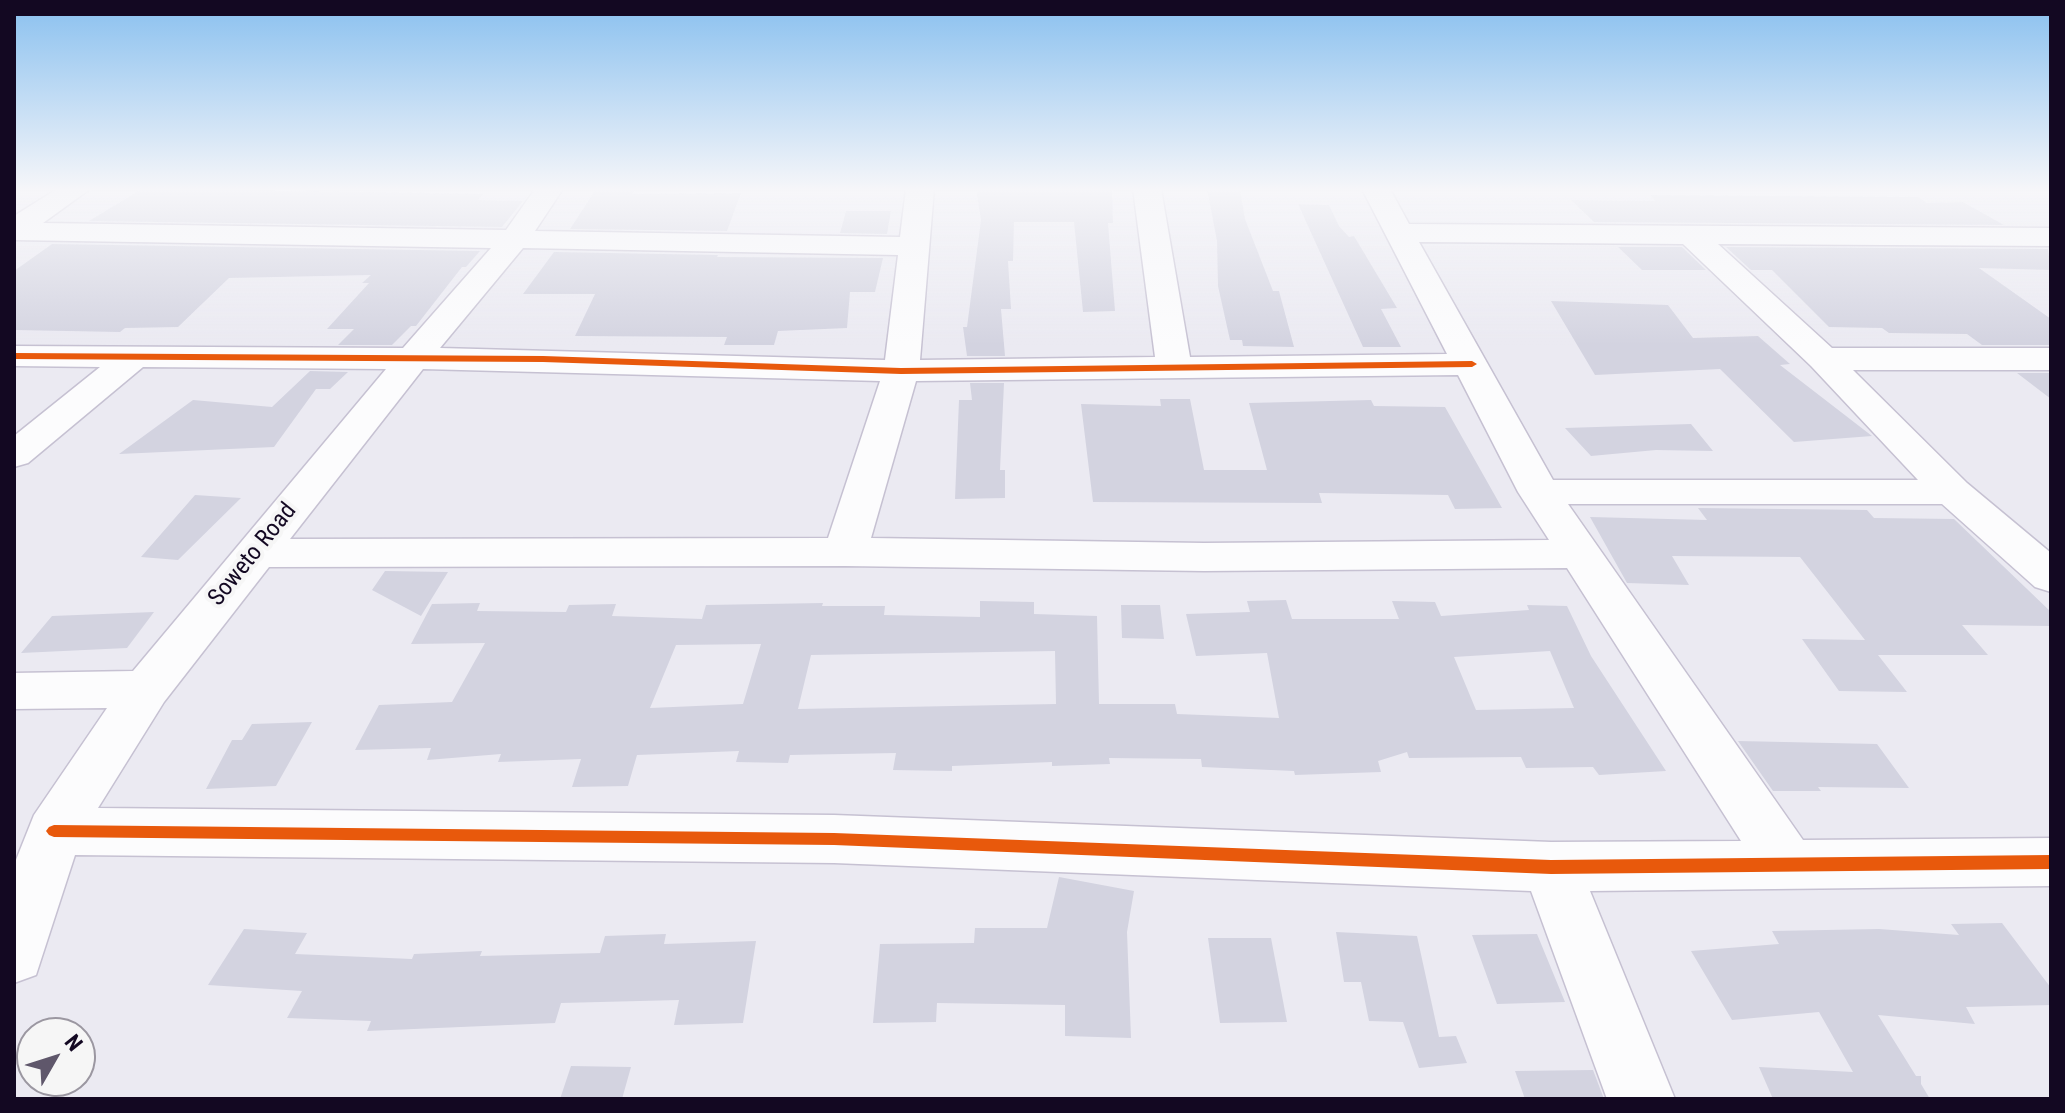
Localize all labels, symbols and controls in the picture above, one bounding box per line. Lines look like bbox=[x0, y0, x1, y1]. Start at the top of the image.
street label: Soweto Road bbox=[203, 498, 303, 612]
north arrow bbox=[16, 1017, 96, 1097]
text: N bbox=[60, 1030, 87, 1056]

